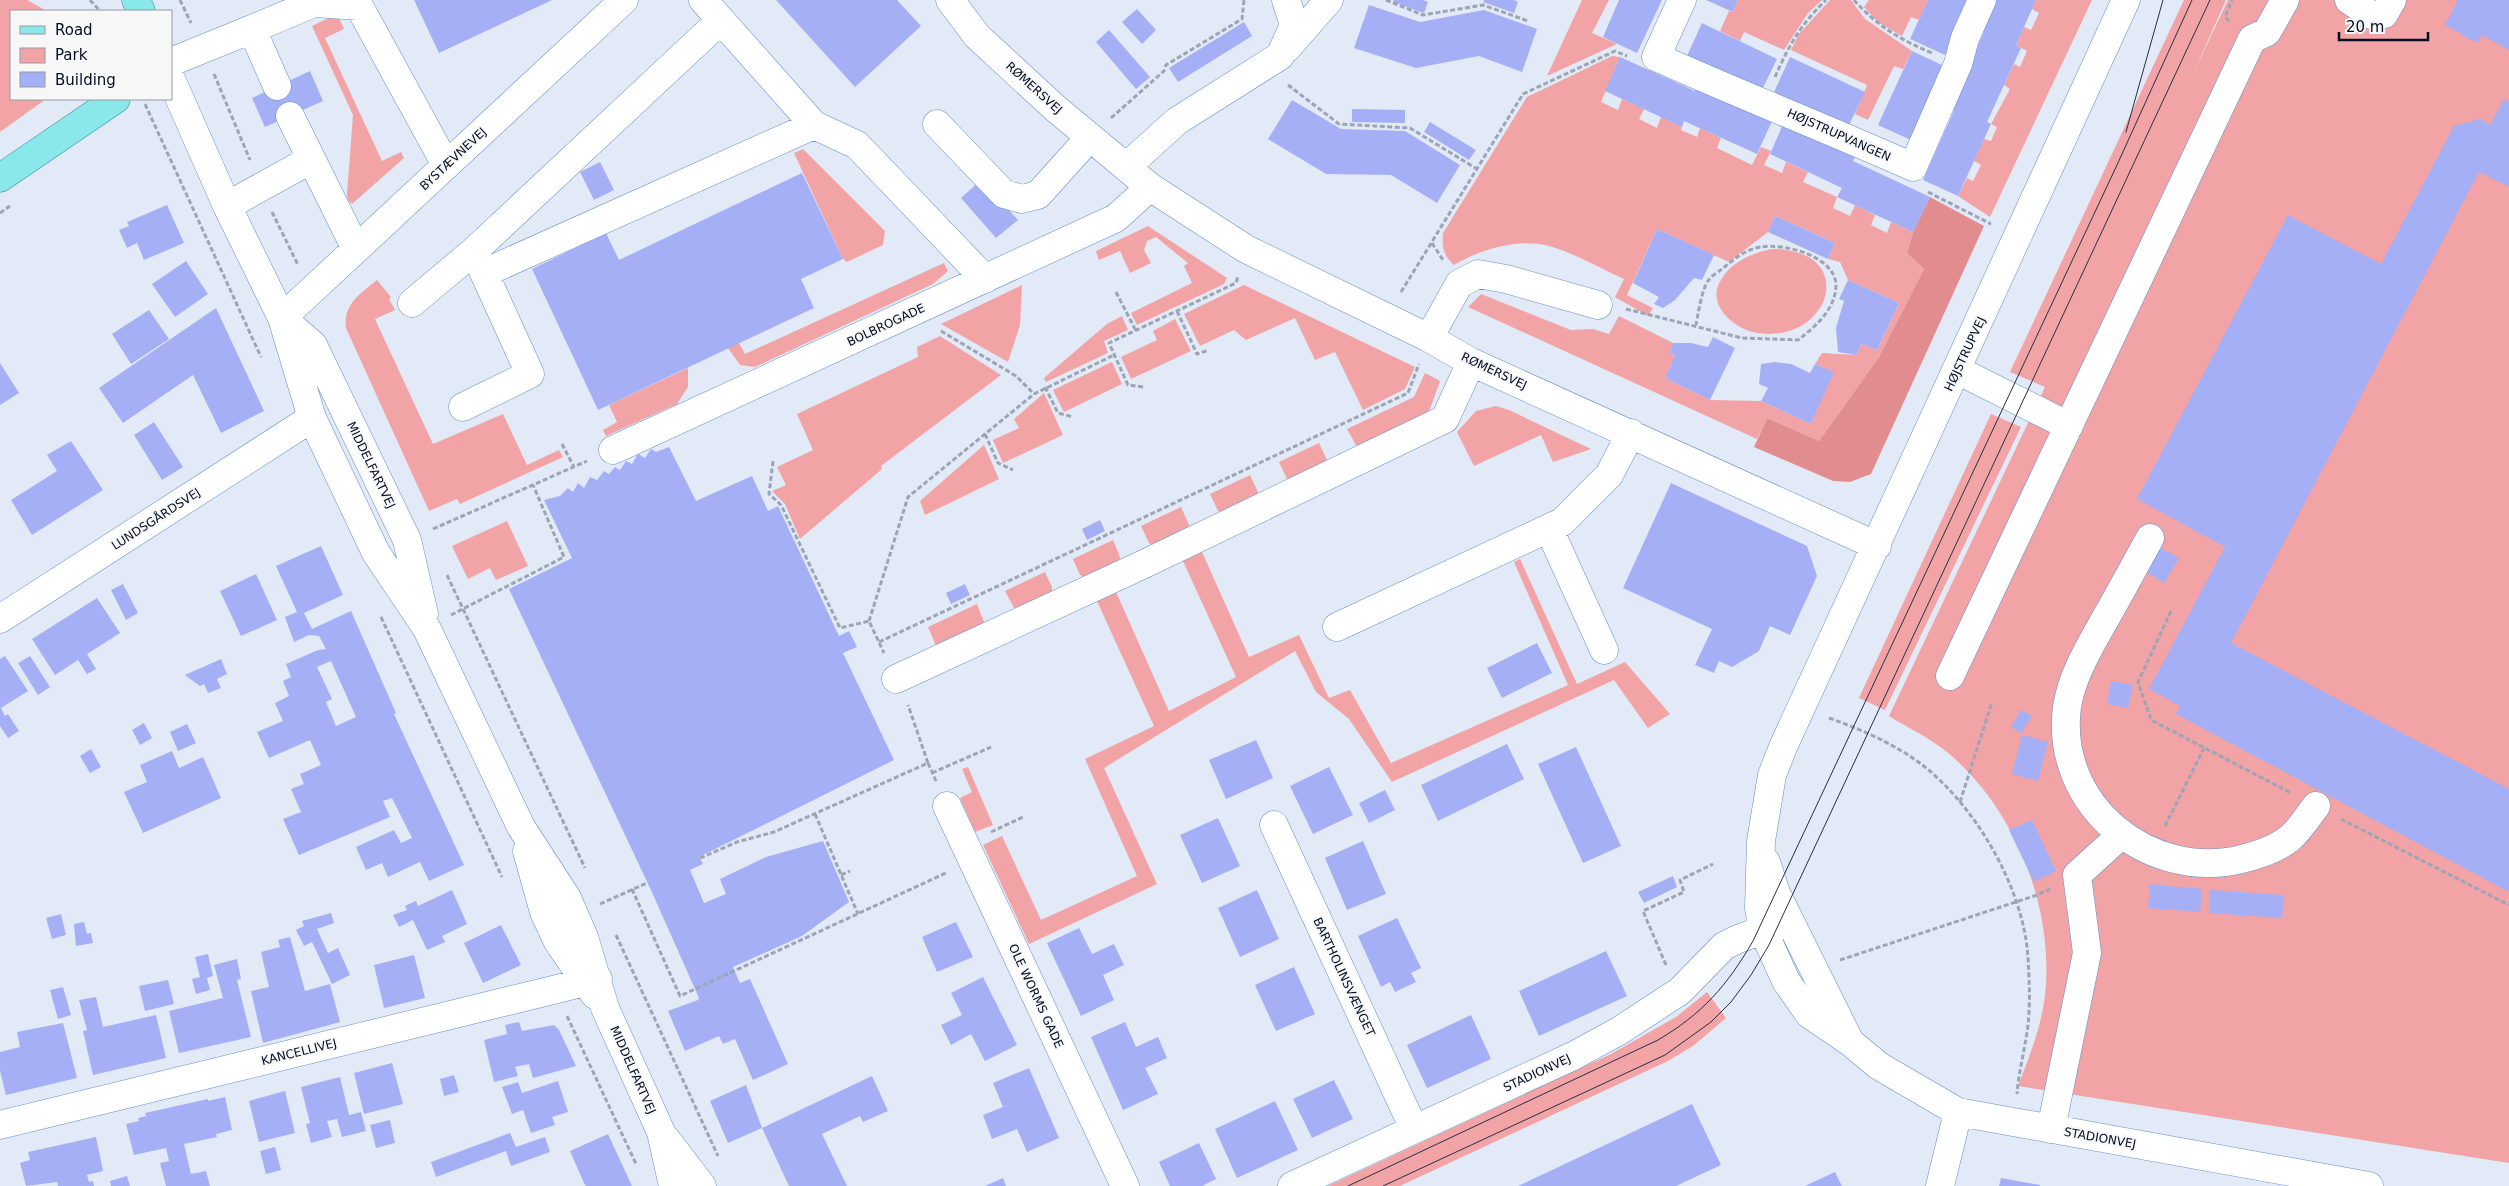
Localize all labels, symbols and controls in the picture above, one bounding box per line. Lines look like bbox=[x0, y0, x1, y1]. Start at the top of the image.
legend bbox=[10, 10, 172, 100]
scale bar bbox=[2339, 10, 2428, 42]
text: 20 m bbox=[2346, 18, 2384, 36]
text: Road bbox=[55, 21, 93, 39]
text: Park bbox=[55, 46, 88, 64]
street label: RØMERSVEJ bbox=[1003, 59, 1065, 117]
text: Building bbox=[55, 71, 116, 89]
street label: HØJSTRUPVANGEN bbox=[1785, 106, 1893, 164]
street label: BYSTÆVNEVEJ bbox=[417, 125, 489, 193]
street label: BOLBROGADE bbox=[845, 301, 927, 349]
street label: HØJSTRUPVEJ bbox=[1942, 314, 1988, 394]
street label: RØMERSVEJ bbox=[1459, 350, 1529, 392]
street label: MIDDELFARTVEJ bbox=[344, 419, 398, 511]
street label: LUNDSGÅRDSVEJ bbox=[109, 484, 203, 553]
street label: BARTHOLINSVÆNGET bbox=[1310, 915, 1378, 1039]
street label: OLE WORMS GADE bbox=[1006, 942, 1066, 1050]
street label: MIDDELFARTVEJ bbox=[607, 1024, 659, 1116]
street label: KANCELLIVEJ bbox=[260, 1036, 338, 1068]
street label: STADIONVEJ bbox=[1501, 1051, 1573, 1095]
street label: STADIONVEJ bbox=[2063, 1125, 2137, 1151]

